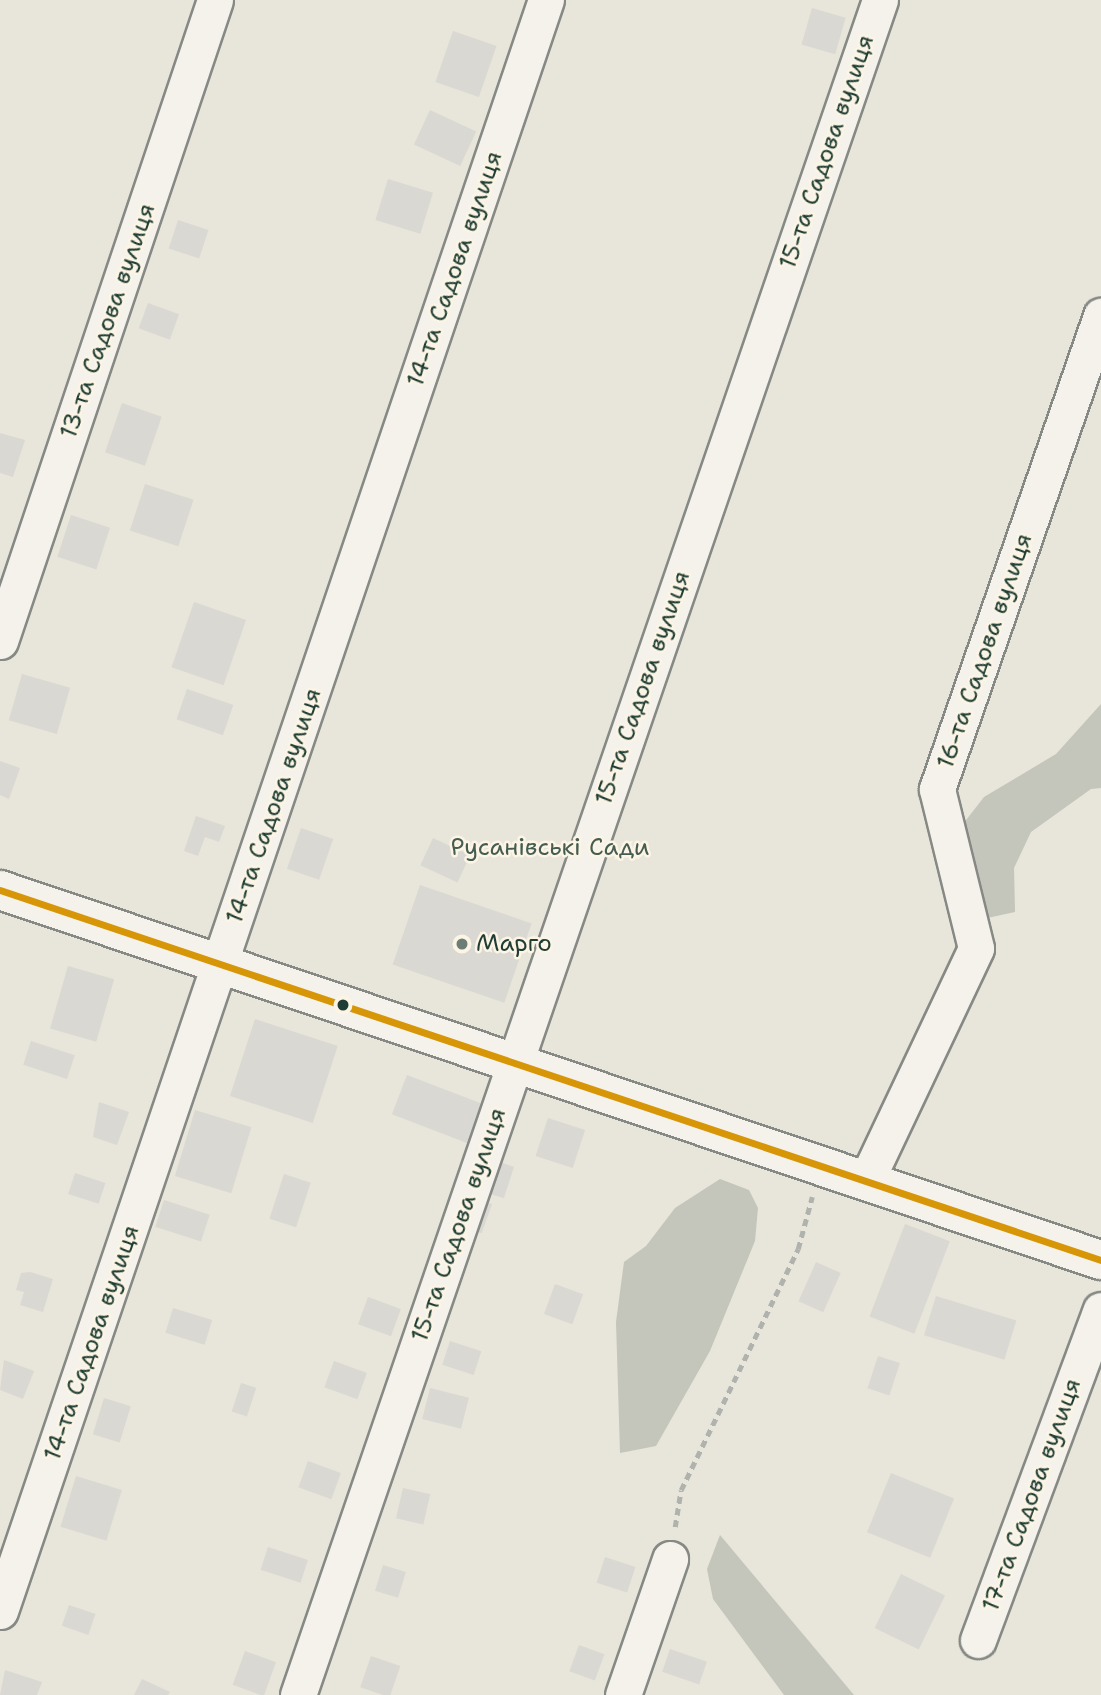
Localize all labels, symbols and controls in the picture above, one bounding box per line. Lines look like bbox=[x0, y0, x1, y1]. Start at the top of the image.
street label: 15-та Садова вулиця bbox=[773, 31, 881, 273]
street label: 14-та Садова вулиця bbox=[401, 147, 509, 391]
street label: 13-та Садова вулиця bbox=[54, 200, 162, 442]
street label: 16-та Садова вулиця bbox=[931, 530, 1039, 772]
street label: 15-та Садова вулиця bbox=[589, 567, 697, 809]
street label: 14-та Садова вулиця bbox=[220, 684, 328, 928]
park label: Русанівські Сади bbox=[451, 834, 649, 862]
place label: Марго bbox=[476, 930, 552, 958]
marker: Марго bbox=[454, 936, 470, 952]
unlabelled marker bbox=[336, 998, 350, 1012]
street label: 15-та Садова вулиця bbox=[405, 1104, 513, 1346]
street label: 14-та Садова вулиця bbox=[38, 1221, 146, 1465]
street label: 17-та Садова вулиця bbox=[976, 1374, 1088, 1616]

